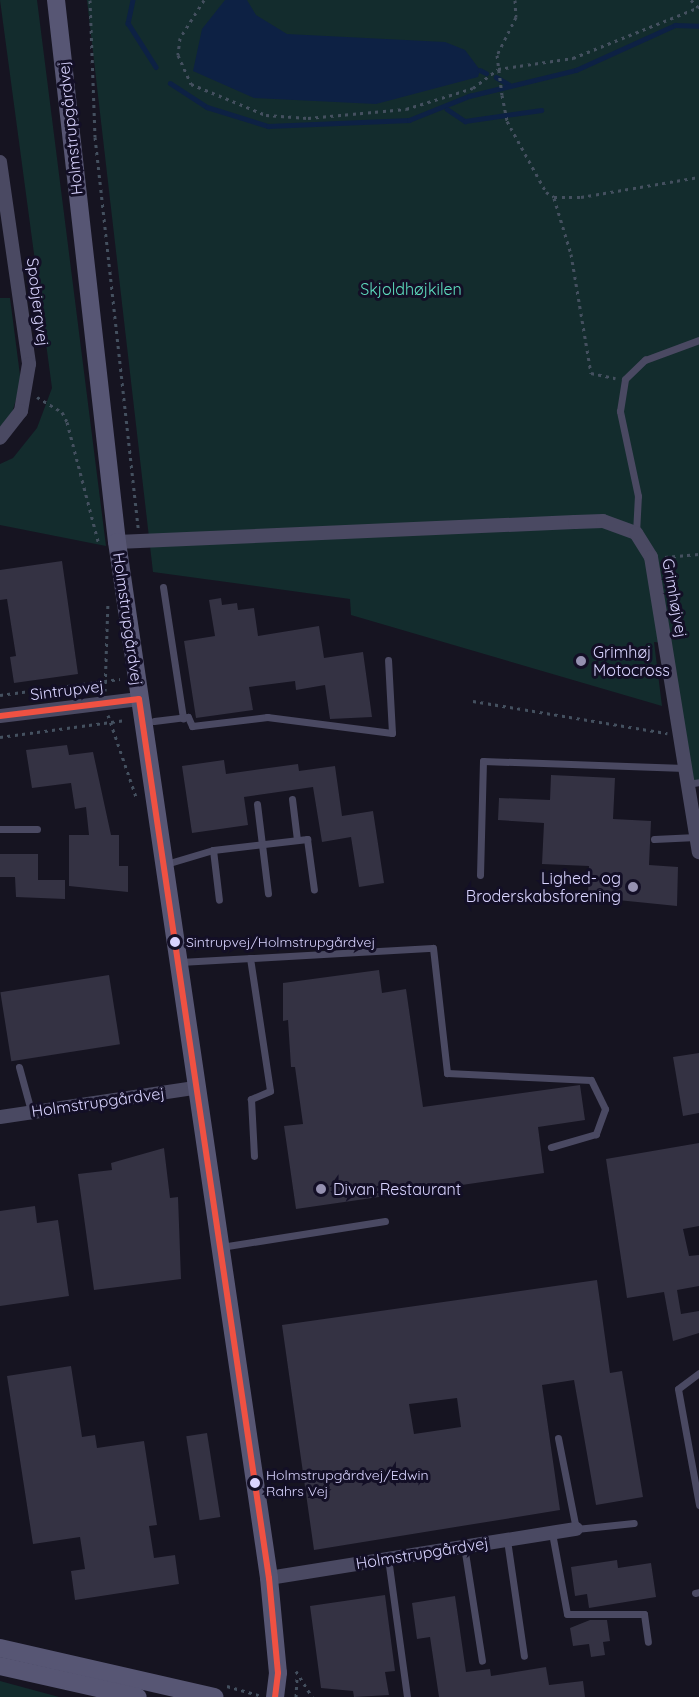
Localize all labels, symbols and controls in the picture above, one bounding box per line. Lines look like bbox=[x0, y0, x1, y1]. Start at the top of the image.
street label: Holmstrupgårdvej bbox=[53, 60, 87, 196]
street label: Spobjergvej bbox=[23, 257, 53, 347]
park label: Skjoldhøjkilen bbox=[360, 279, 462, 299]
street label: Holmstrupgårdvej bbox=[109, 551, 147, 687]
street label: Grimhøjvej bbox=[659, 557, 691, 639]
place label: Grimhøj Motocross bbox=[593, 642, 670, 680]
marker: Grimhøj Motocross bbox=[574, 654, 588, 668]
street label: Sintrupvej bbox=[29, 676, 105, 704]
place label: Lighed- og Broderskabsforening bbox=[466, 868, 621, 906]
marker: Lighed- og Broderskabsforening bbox=[626, 880, 640, 894]
place label: Sintrupvej/Holmstrupgårdvej bbox=[186, 934, 375, 950]
marker: Sintrupvej/Holmstrupgårdvej bbox=[169, 936, 181, 948]
street label: Holmstrupgårdvej bbox=[30, 1083, 166, 1121]
place label: Divan Restaurant bbox=[333, 1179, 461, 1199]
marker: Divan Restaurant bbox=[314, 1182, 328, 1196]
place label: Holmstrupgårdvej/Edwin Rahrs Vej bbox=[266, 1467, 429, 1500]
marker: Holmstrupgårdvej/Edwin Rahrs Vej bbox=[249, 1477, 261, 1489]
street label: Holmstrupgårdvej bbox=[354, 1533, 490, 1573]

